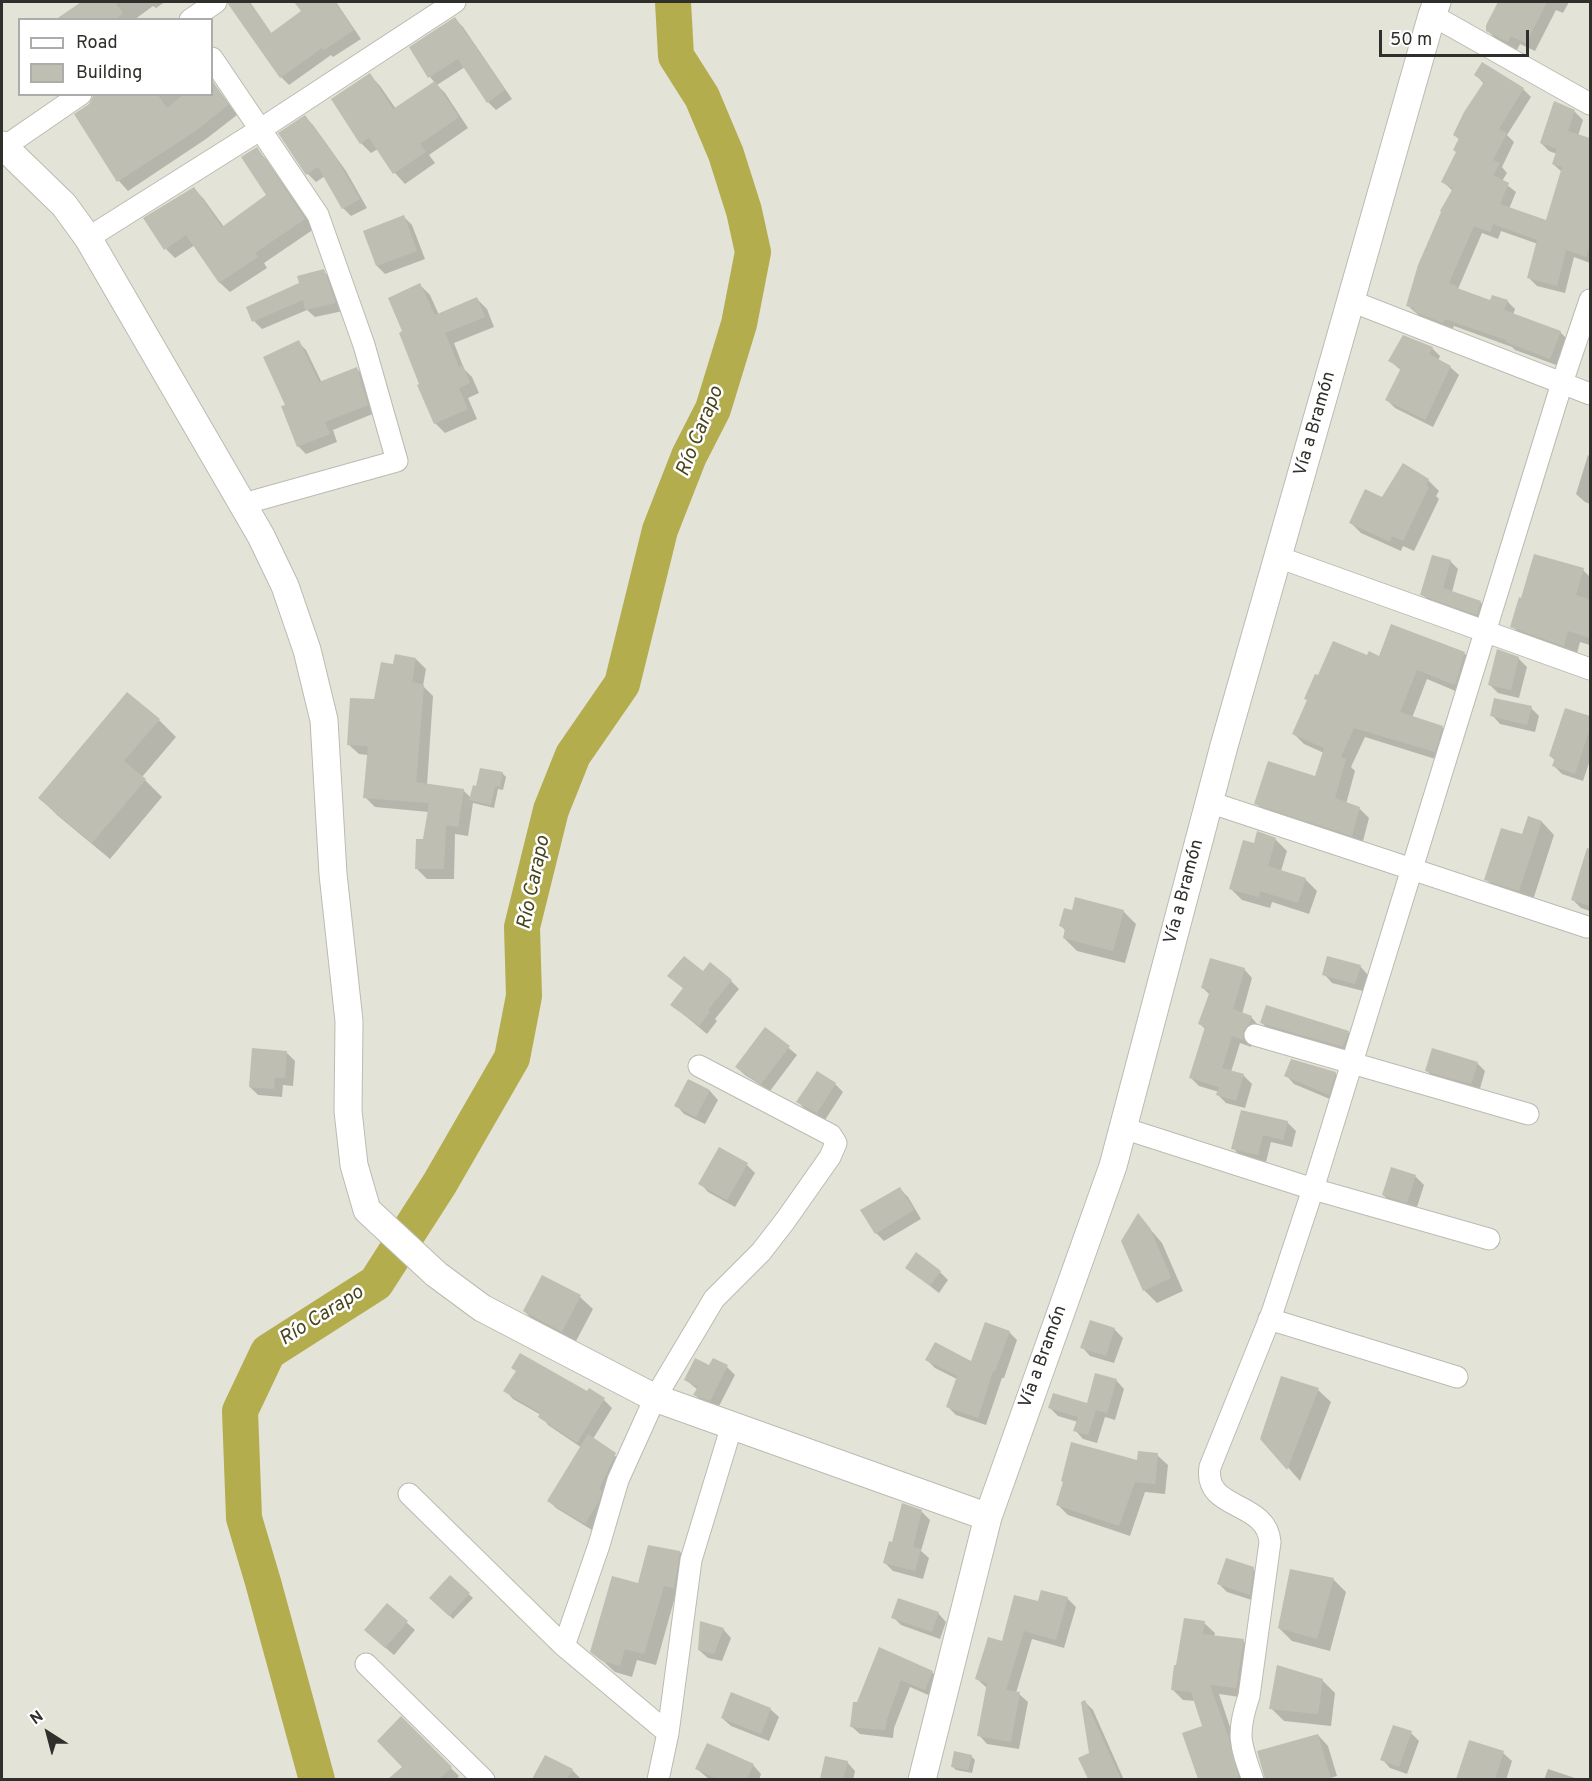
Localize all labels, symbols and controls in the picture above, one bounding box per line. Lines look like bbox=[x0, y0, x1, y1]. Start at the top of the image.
legend bbox=[18, 18, 213, 96]
scale bar bbox=[1382, 18, 1532, 56]
text: 50 m bbox=[1390, 29, 1432, 52]
text: Road bbox=[76, 32, 118, 55]
text: Building bbox=[76, 62, 142, 85]
street label: Vía a Bramón bbox=[1291, 369, 1341, 479]
water label: Río Carapo bbox=[672, 384, 730, 480]
water label: Río Carapo bbox=[513, 834, 557, 932]
street label: Vía a Bramón bbox=[1161, 837, 1209, 947]
water label: Río Carapo bbox=[275, 1282, 369, 1352]
street label: Vía a Bramón bbox=[1015, 1303, 1073, 1411]
north arrow bbox=[18, 1703, 78, 1763]
text: N bbox=[27, 1707, 48, 1730]

